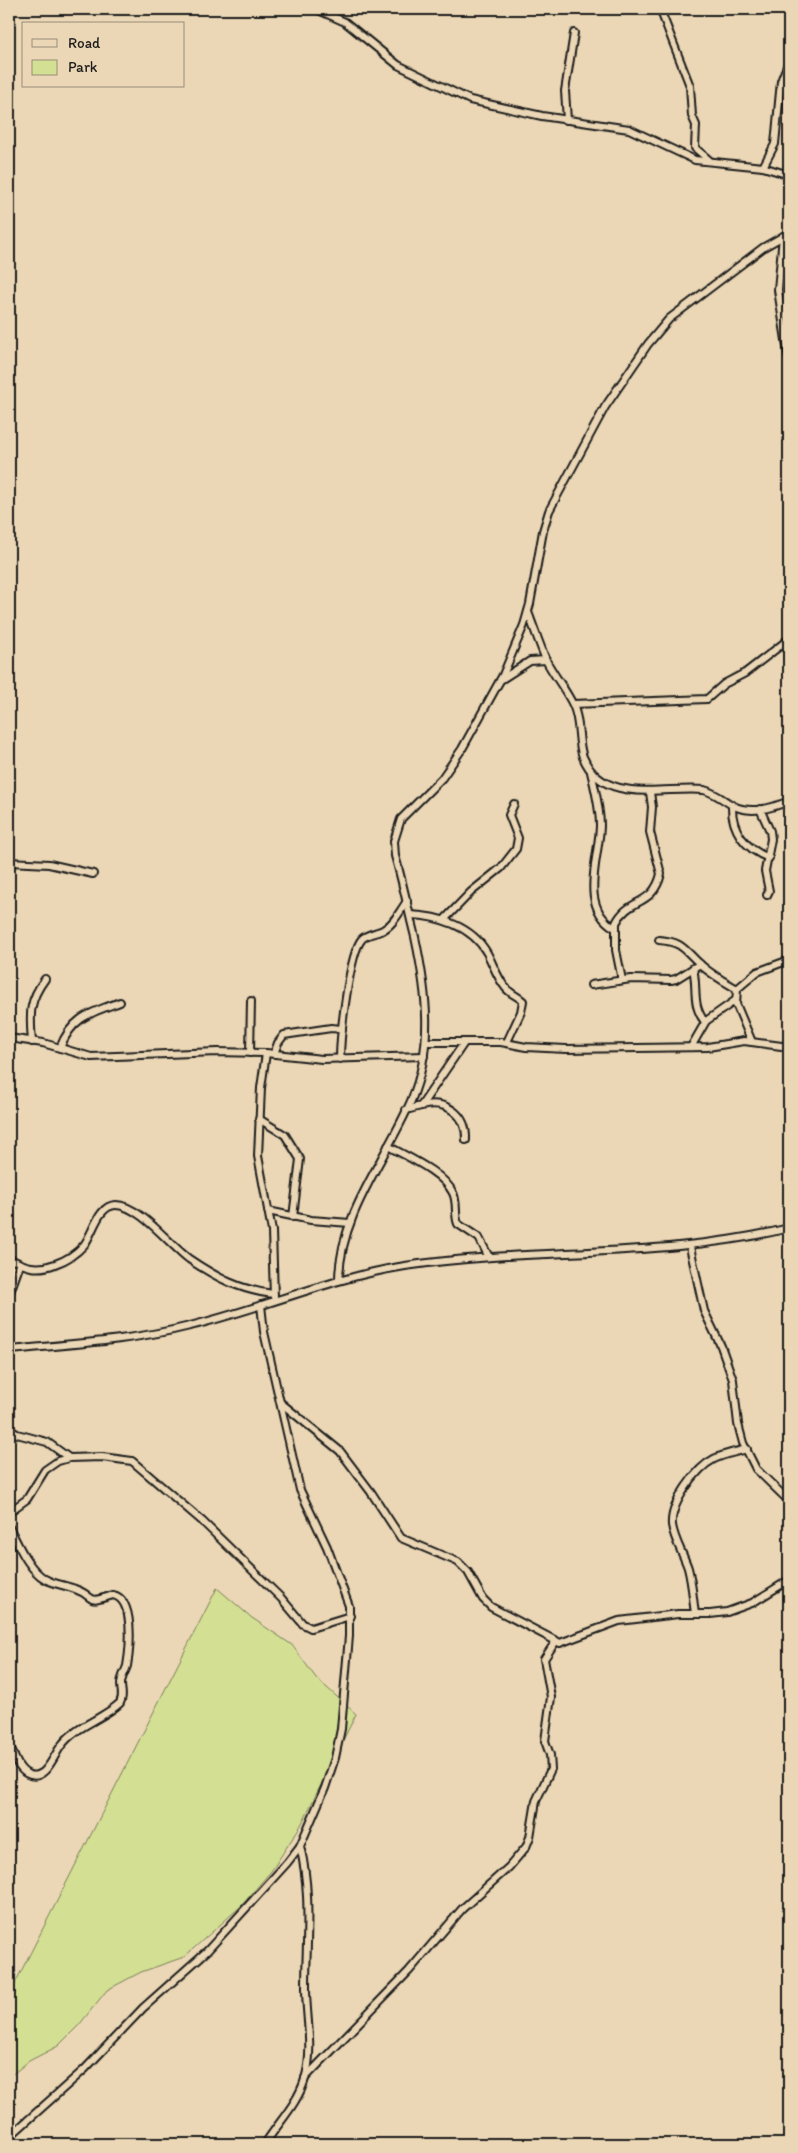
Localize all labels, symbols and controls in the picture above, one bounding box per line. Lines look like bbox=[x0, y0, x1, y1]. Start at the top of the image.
legend bbox=[22, 22, 185, 88]
text: Road bbox=[68, 34, 101, 52]
text: Park bbox=[68, 58, 98, 76]

